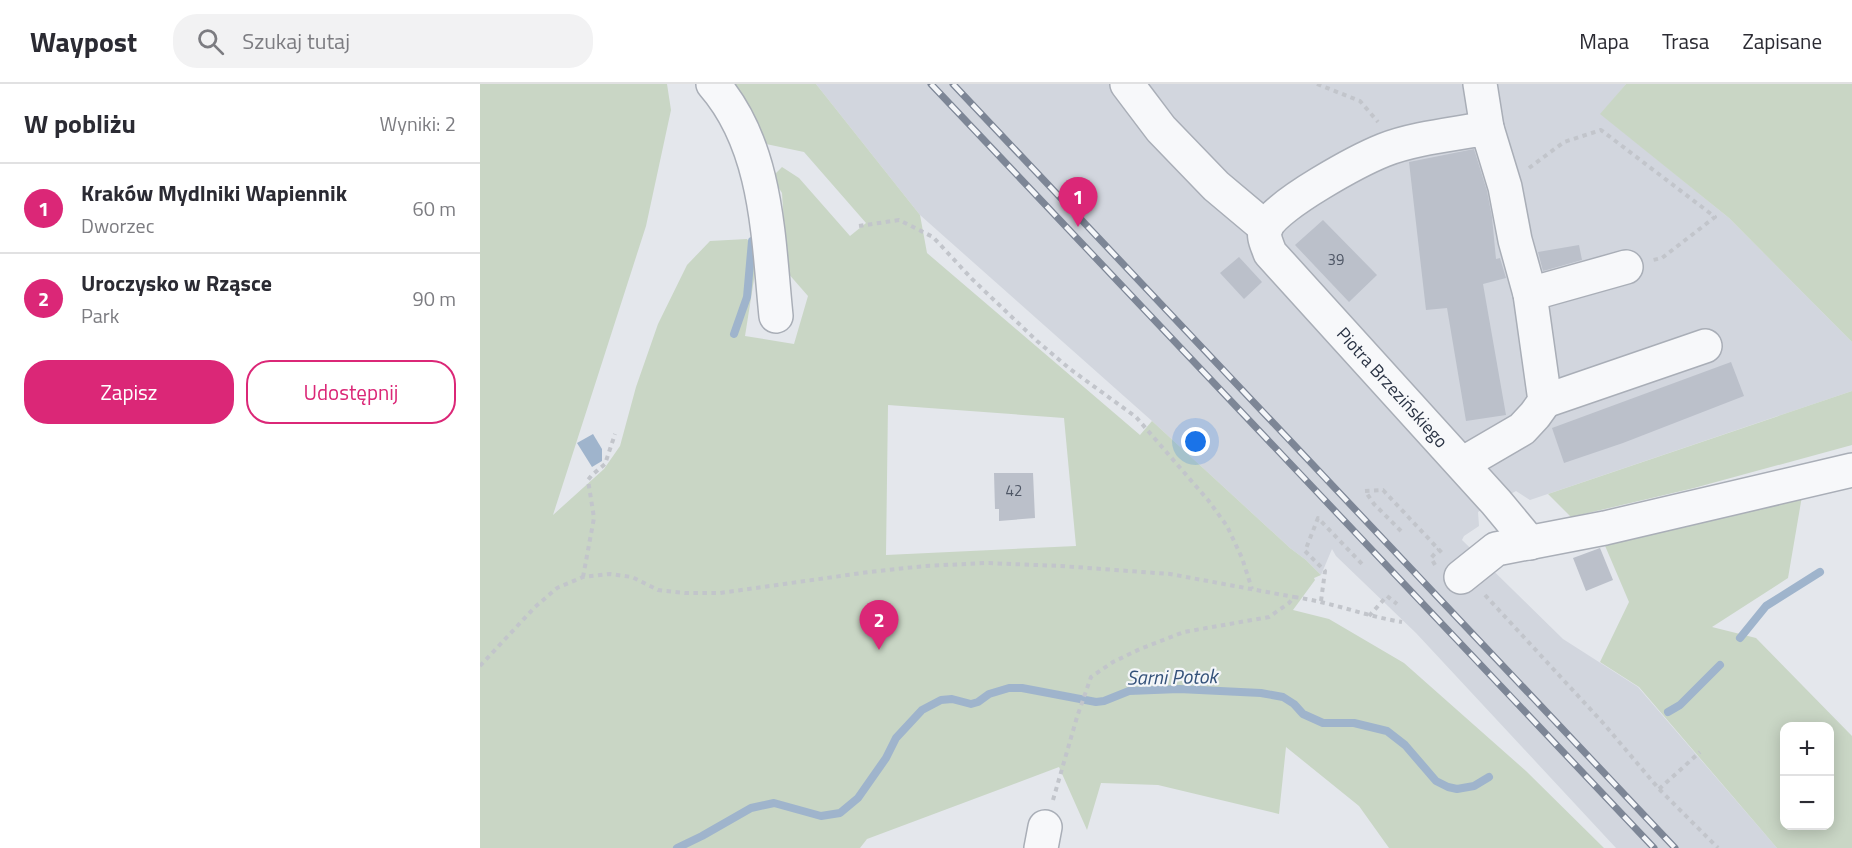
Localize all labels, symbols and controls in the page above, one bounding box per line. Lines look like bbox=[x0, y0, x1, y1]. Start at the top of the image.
search box bbox=[173, 14, 593, 68]
text: Waypost bbox=[30, 20, 137, 63]
text: Szukaj tutaj bbox=[242, 24, 350, 58]
icon: search bbox=[194, 25, 227, 58]
text: Mapa bbox=[1579, 25, 1629, 57]
text: Trasa bbox=[1662, 25, 1709, 57]
text: Zapisane bbox=[1742, 25, 1822, 57]
text: W pobliżu bbox=[24, 104, 136, 143]
text: Wyniki: 2 bbox=[380, 108, 456, 139]
text: Kraków Mydlniki Wapiennik bbox=[81, 176, 347, 210]
pin: 1 bbox=[1058, 178, 1098, 227]
text: 1 bbox=[38, 193, 49, 224]
text: 60 m bbox=[412, 193, 456, 224]
text: Dworzec bbox=[81, 210, 154, 241]
house number: 39 bbox=[1328, 248, 1344, 271]
text: Uroczysko w Rząsce bbox=[81, 266, 272, 300]
text: 2 bbox=[38, 283, 49, 314]
text: 90 m bbox=[412, 283, 456, 314]
text: Park bbox=[81, 300, 119, 331]
street label: Piotra Brzezińskiego bbox=[1330, 321, 1455, 454]
button: Zapisz bbox=[24, 360, 234, 424]
button: Udostępnij bbox=[246, 360, 456, 424]
your location bbox=[1181, 427, 1210, 456]
house number: 42 bbox=[1006, 479, 1022, 502]
pin: 2 bbox=[860, 600, 898, 650]
water label: Sarni Potok bbox=[1126, 660, 1220, 693]
map controls bbox=[1780, 722, 1834, 830]
button: + bbox=[1780, 722, 1834, 776]
button: − bbox=[1780, 776, 1834, 830]

